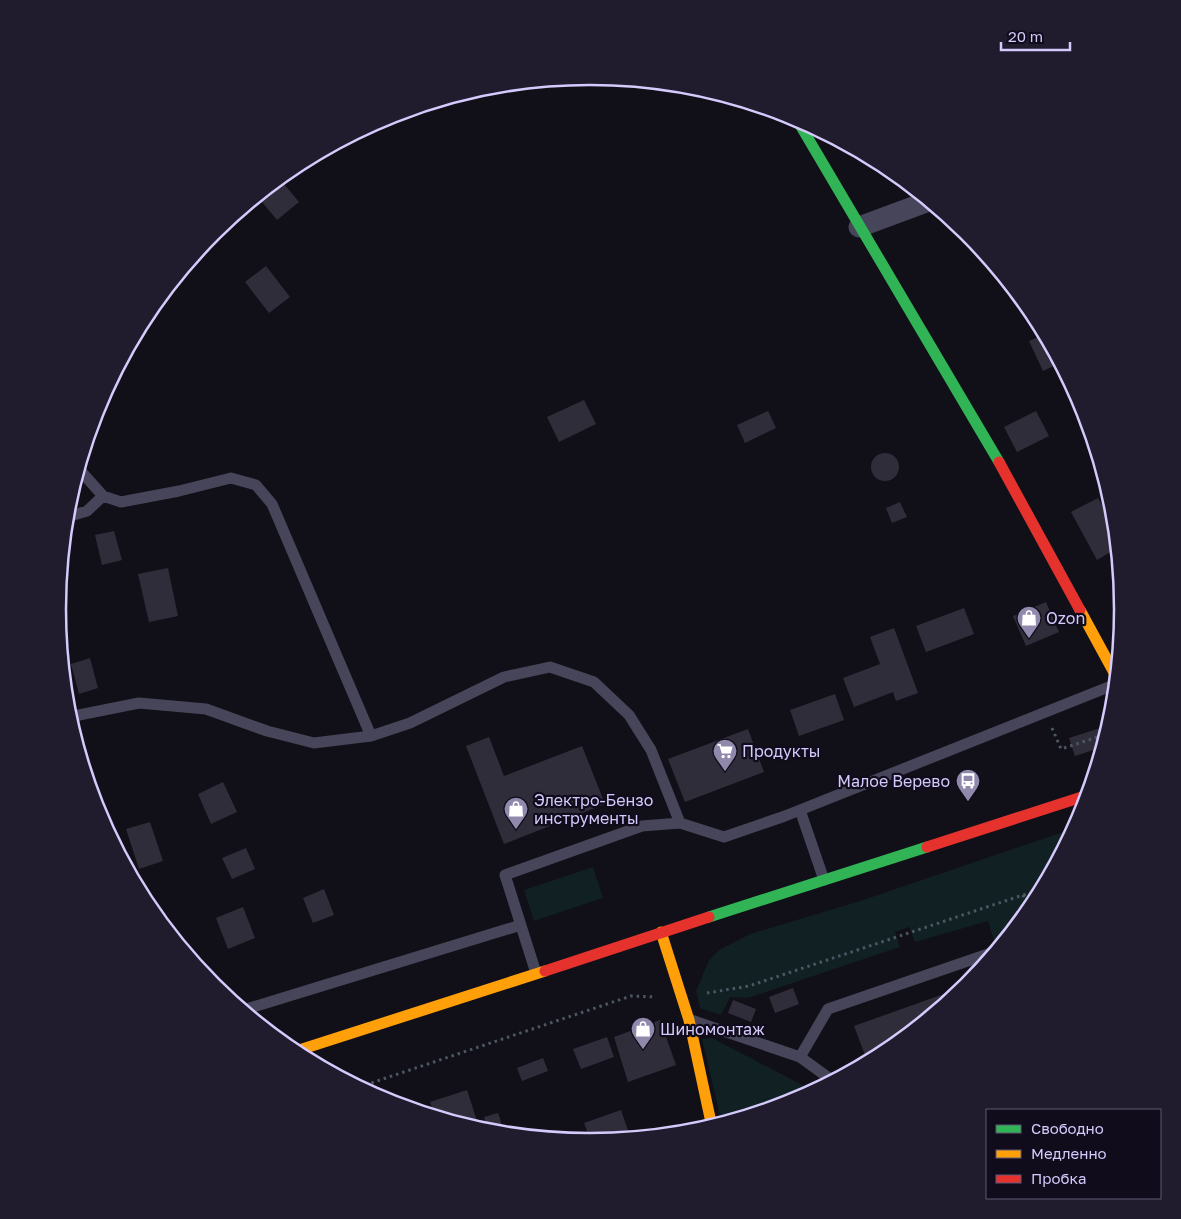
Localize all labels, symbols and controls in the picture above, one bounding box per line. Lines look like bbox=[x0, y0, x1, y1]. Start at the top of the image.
scale bar bbox=[1001, 20, 1070, 52]
text: 20 m bbox=[1008, 27, 1043, 45]
shop icon: Ozon bbox=[1016, 605, 1042, 639]
place label: Ozon bbox=[1046, 608, 1085, 628]
supermarket icon: Продукты bbox=[712, 738, 738, 772]
place label: Продукты bbox=[742, 741, 820, 761]
bus stop icon: Малое Верево bbox=[955, 768, 981, 802]
place label: Малое Верево bbox=[837, 771, 950, 791]
place label: Электро-Бензо инструменты bbox=[534, 790, 653, 828]
shop icon: Электро-Бензо инструменты bbox=[503, 796, 529, 830]
shop icon: Шиномонтаж bbox=[630, 1016, 656, 1050]
place label: Шиномонтаж bbox=[660, 1019, 765, 1039]
legend bbox=[986, 1109, 1161, 1199]
text: Свободно bbox=[1031, 1119, 1104, 1137]
text: Медленно bbox=[1031, 1144, 1107, 1162]
text: Пробка bbox=[1031, 1169, 1086, 1187]

